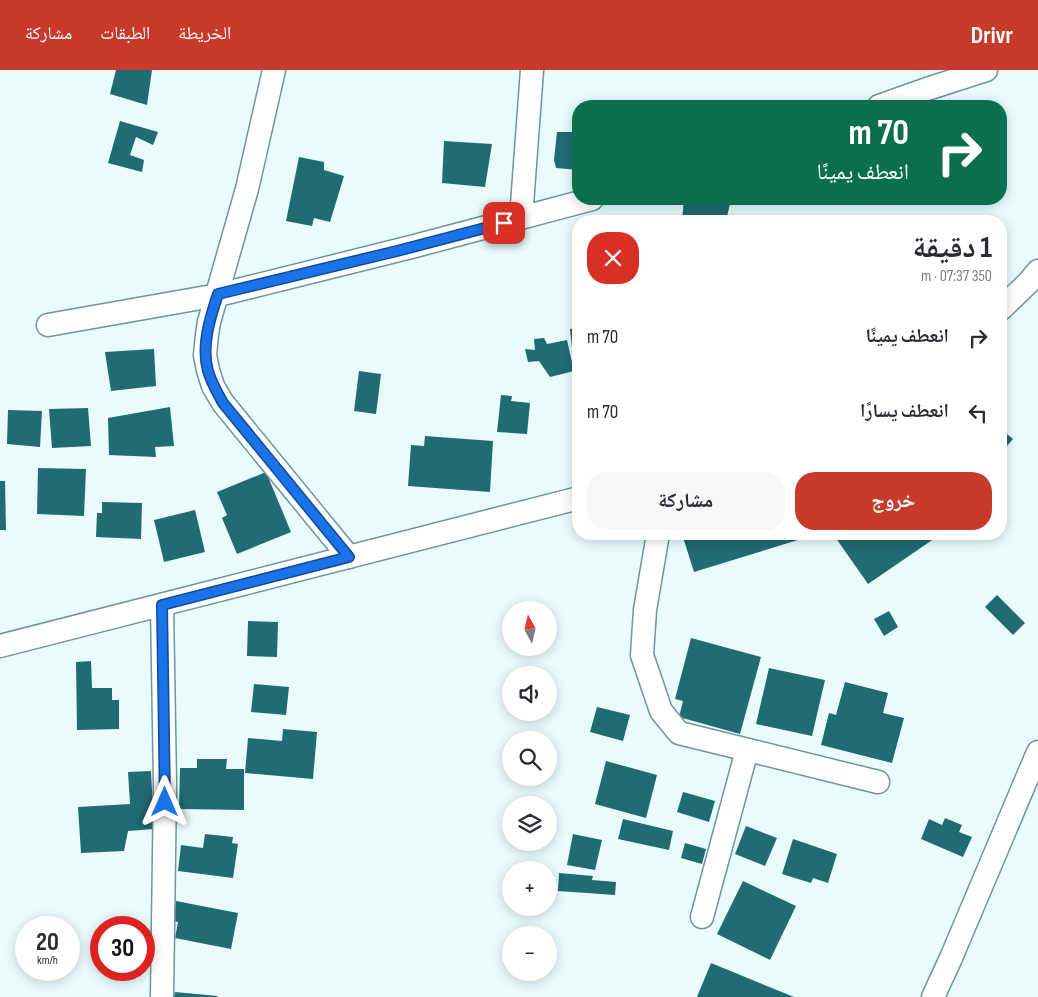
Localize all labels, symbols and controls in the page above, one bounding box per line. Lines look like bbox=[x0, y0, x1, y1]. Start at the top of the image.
text: Drivr bbox=[971, 21, 1013, 50]
text: مشاركة bbox=[25, 23, 72, 44]
text: الطبقات bbox=[100, 23, 150, 44]
text: الخريطة bbox=[178, 23, 231, 44]
text: 70 m bbox=[849, 112, 909, 155]
icon: right bbox=[927, 120, 992, 185]
text: انعطف يمينًا bbox=[817, 159, 909, 186]
pin bbox=[483, 202, 525, 244]
icon: arrive bbox=[490, 209, 518, 237]
text: 1 دقيقة bbox=[913, 230, 992, 266]
button: close bbox=[587, 232, 639, 284]
text: 350 m · 07:37 bbox=[921, 267, 992, 286]
icon: right bbox=[964, 324, 992, 352]
text: انعطف يمينًا bbox=[865, 325, 949, 348]
text: 70 m bbox=[587, 326, 618, 349]
icon: left bbox=[964, 399, 992, 427]
text: انعطف يسارًا bbox=[860, 400, 949, 423]
text: 70 m bbox=[587, 401, 618, 424]
button: مشاركة bbox=[587, 472, 785, 530]
button: خروج bbox=[795, 472, 992, 530]
north arrow bbox=[502, 601, 558, 656]
map controls bbox=[502, 601, 557, 981]
button: sound bbox=[502, 666, 557, 721]
button: search bbox=[502, 731, 557, 786]
position arrow bbox=[138, 775, 190, 827]
button: layers bbox=[502, 796, 557, 851]
button: + bbox=[502, 861, 557, 916]
speed limit sign: 30 bbox=[90, 916, 155, 981]
button: − bbox=[502, 926, 557, 981]
text: 20 bbox=[36, 927, 59, 958]
text: km/h bbox=[37, 953, 58, 968]

